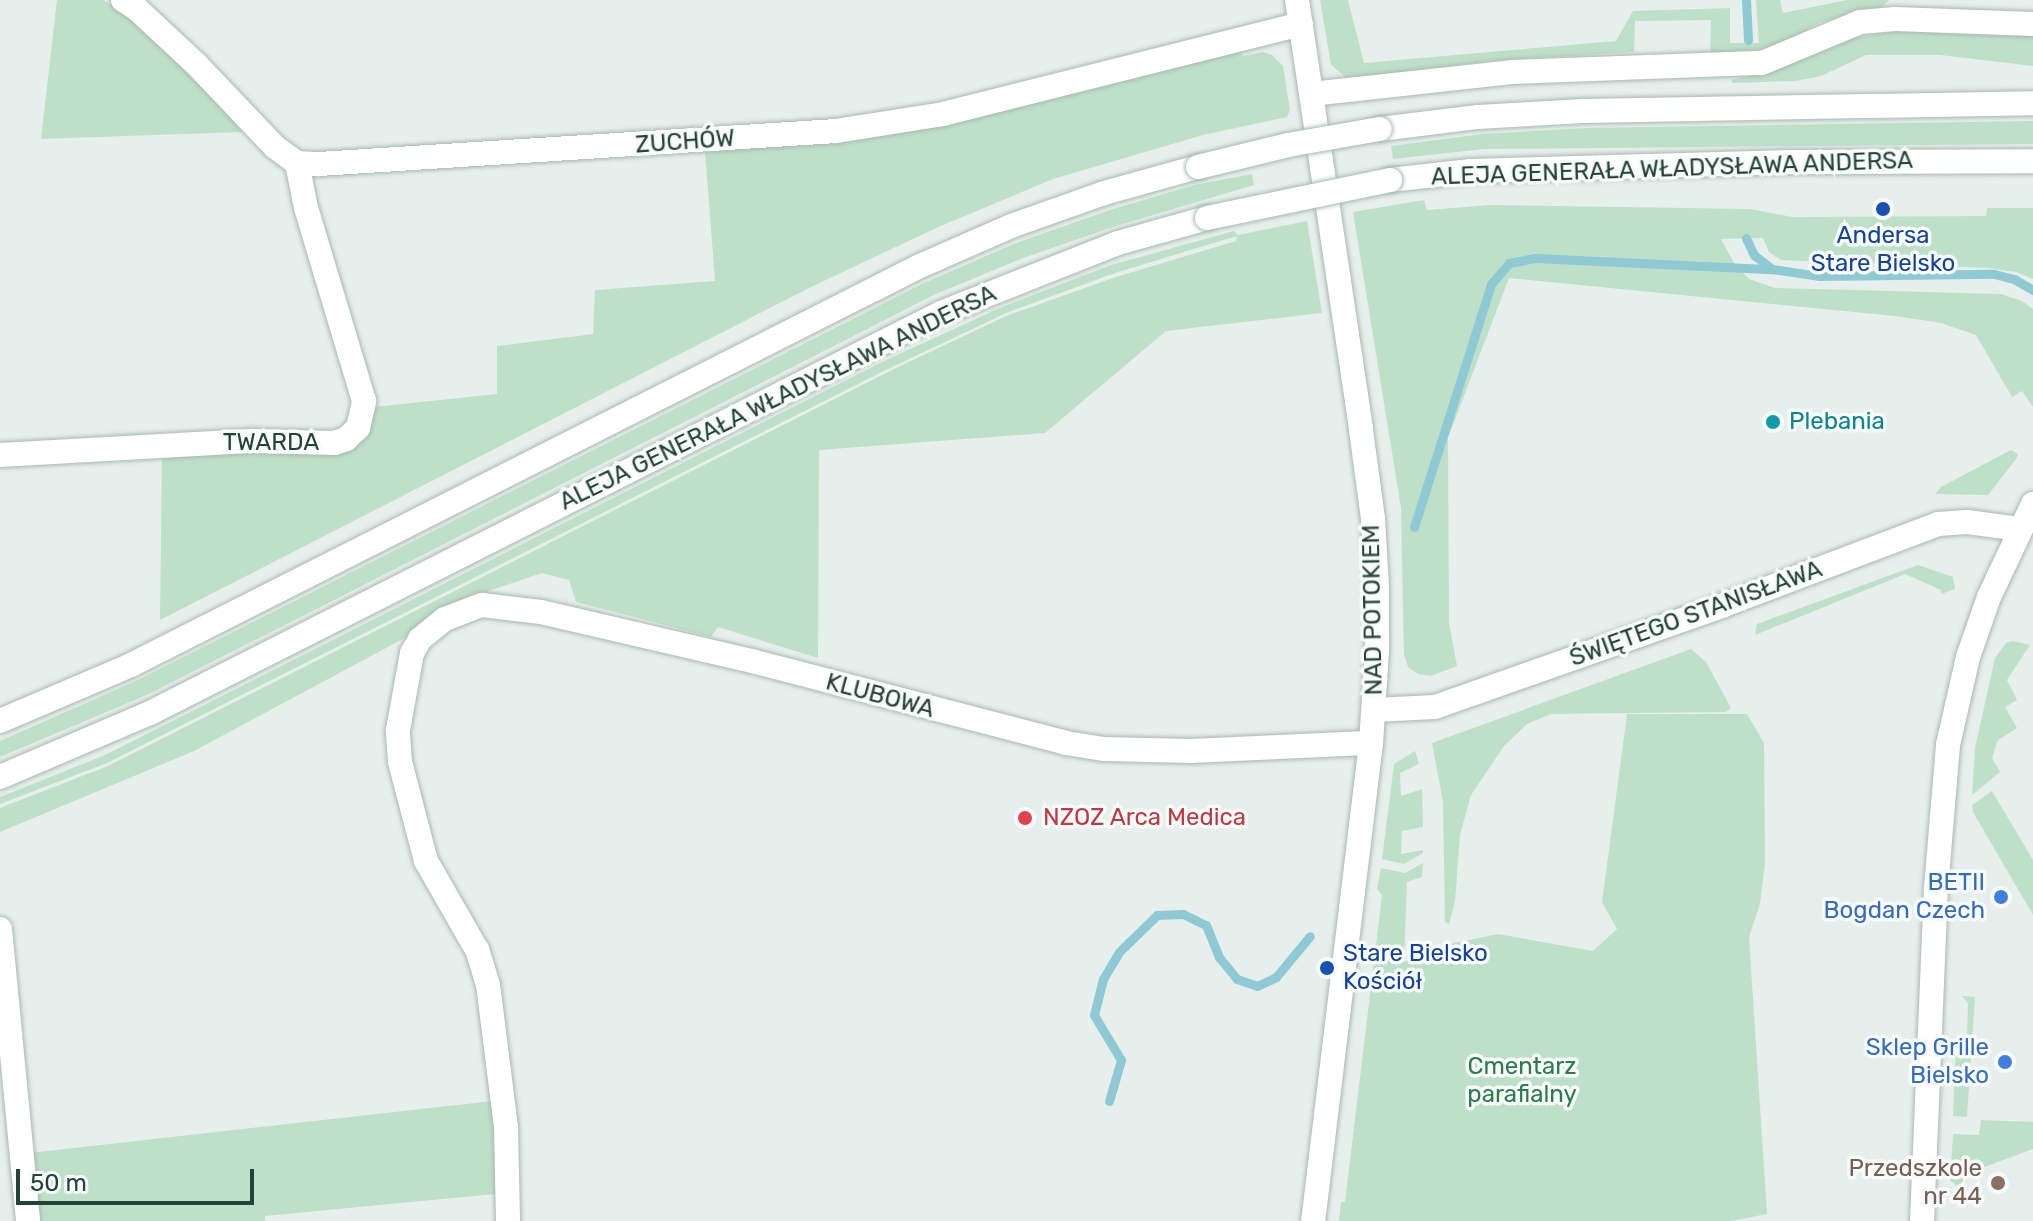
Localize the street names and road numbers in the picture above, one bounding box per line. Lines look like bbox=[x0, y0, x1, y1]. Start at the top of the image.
street label: ZUCHÓW bbox=[634, 124, 736, 160]
street label: ALEJA GENERAŁA WŁADYSŁAWA ANDERSA bbox=[1429, 146, 1915, 192]
street label: ALEJA GENERAŁA WŁADYSŁAWA ANDERSA bbox=[554, 279, 1002, 517]
street label: TWARDA bbox=[223, 429, 319, 457]
street label: NAD POTOKIEM bbox=[1357, 524, 1389, 696]
street label: ŚWIĘTEGO STANISŁAWA bbox=[1566, 555, 1826, 673]
street label: KLUBOWA bbox=[823, 668, 937, 724]

